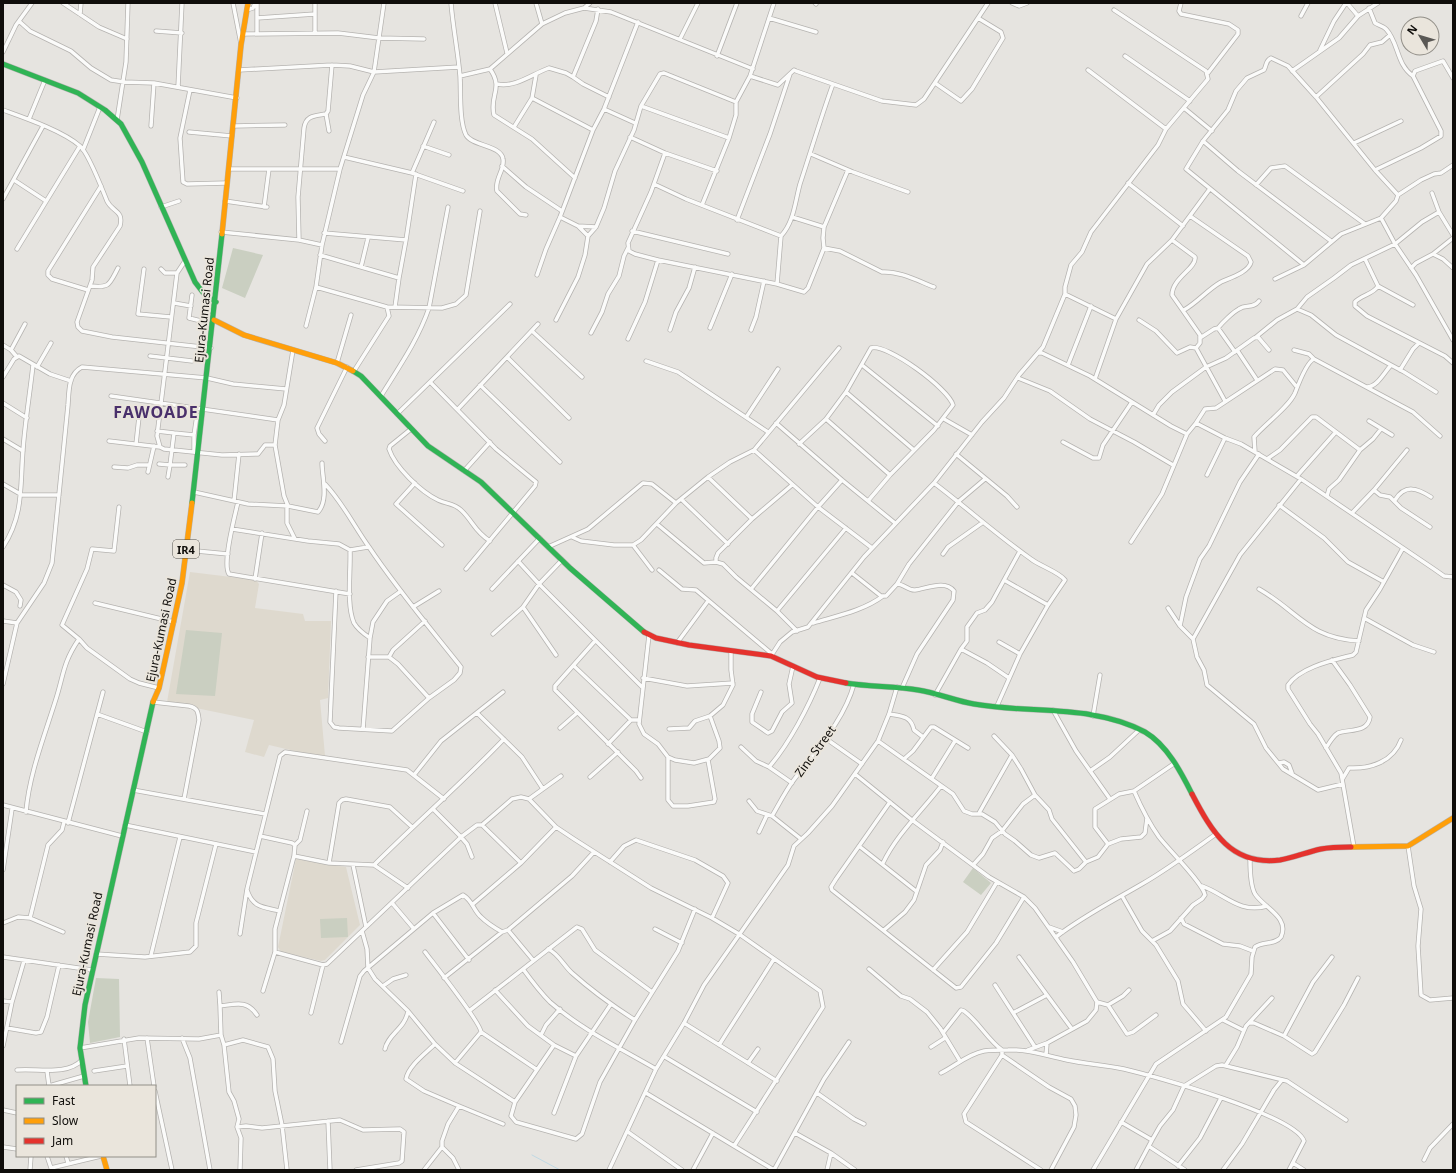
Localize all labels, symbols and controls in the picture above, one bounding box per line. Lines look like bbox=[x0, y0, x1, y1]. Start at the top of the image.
north arrow bbox=[1400, 16, 1440, 56]
text: N bbox=[1403, 21, 1420, 38]
street label: Ejura-Kumasi Road bbox=[190, 256, 218, 364]
district label: FAWOADE bbox=[113, 401, 199, 423]
road number: IR4 bbox=[173, 540, 199, 558]
street label: Ejura-Kumasi Road bbox=[142, 576, 180, 684]
street label: Zinc Street bbox=[791, 721, 840, 780]
street label: Ejura-Kumasi Road bbox=[68, 890, 106, 998]
legend bbox=[16, 1085, 156, 1157]
text: Fast bbox=[52, 1092, 76, 1109]
text: Slow bbox=[52, 1112, 79, 1129]
text: Jam bbox=[51, 1132, 73, 1149]

